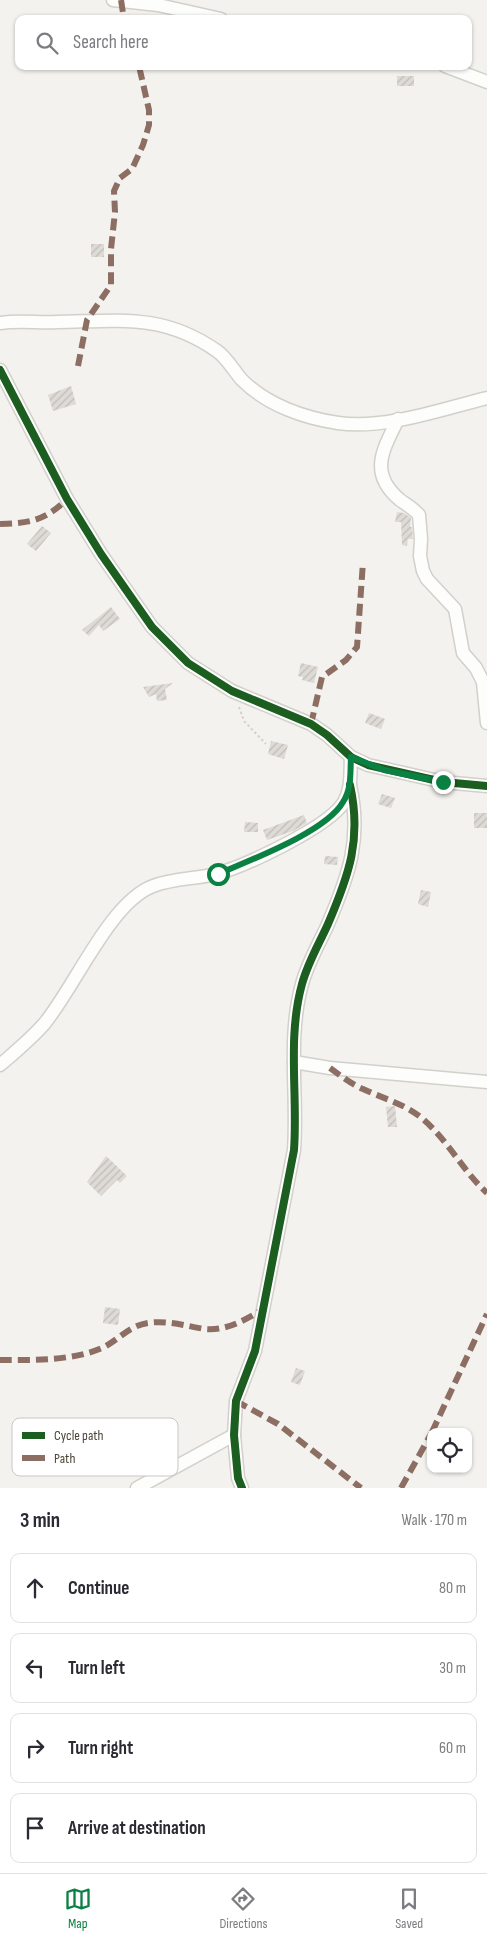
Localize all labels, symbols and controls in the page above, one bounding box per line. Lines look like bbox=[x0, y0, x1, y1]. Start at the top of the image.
search box bbox=[15, 15, 472, 70]
icon: search bbox=[33, 29, 61, 57]
text: Search here bbox=[73, 31, 149, 54]
route end bbox=[432, 771, 455, 794]
route start bbox=[207, 863, 230, 886]
legend bbox=[12, 1418, 178, 1476]
text: Cycle path bbox=[54, 1427, 104, 1444]
map controls bbox=[427, 1428, 472, 1473]
button: locate bbox=[427, 1428, 472, 1473]
text: Path bbox=[54, 1450, 75, 1467]
text: 3 min bbox=[20, 1508, 60, 1533]
text: Walk · 170 m bbox=[402, 1511, 467, 1530]
icon: ahead bbox=[21, 1574, 49, 1602]
text: Continue bbox=[68, 1577, 129, 1600]
text: 80 m bbox=[439, 1579, 466, 1598]
icon: left bbox=[21, 1654, 49, 1682]
text: Turn left bbox=[68, 1657, 125, 1680]
text: 30 m bbox=[439, 1659, 466, 1678]
icon: right bbox=[21, 1734, 49, 1762]
text: Turn right bbox=[68, 1737, 133, 1760]
text: 60 m bbox=[439, 1739, 466, 1758]
icon: arrive bbox=[21, 1814, 49, 1842]
text: Arrive at destination bbox=[68, 1817, 206, 1840]
tab: Map bbox=[64, 1885, 92, 1932]
tab: Directions bbox=[219, 1885, 268, 1932]
tab: Saved bbox=[395, 1885, 423, 1932]

